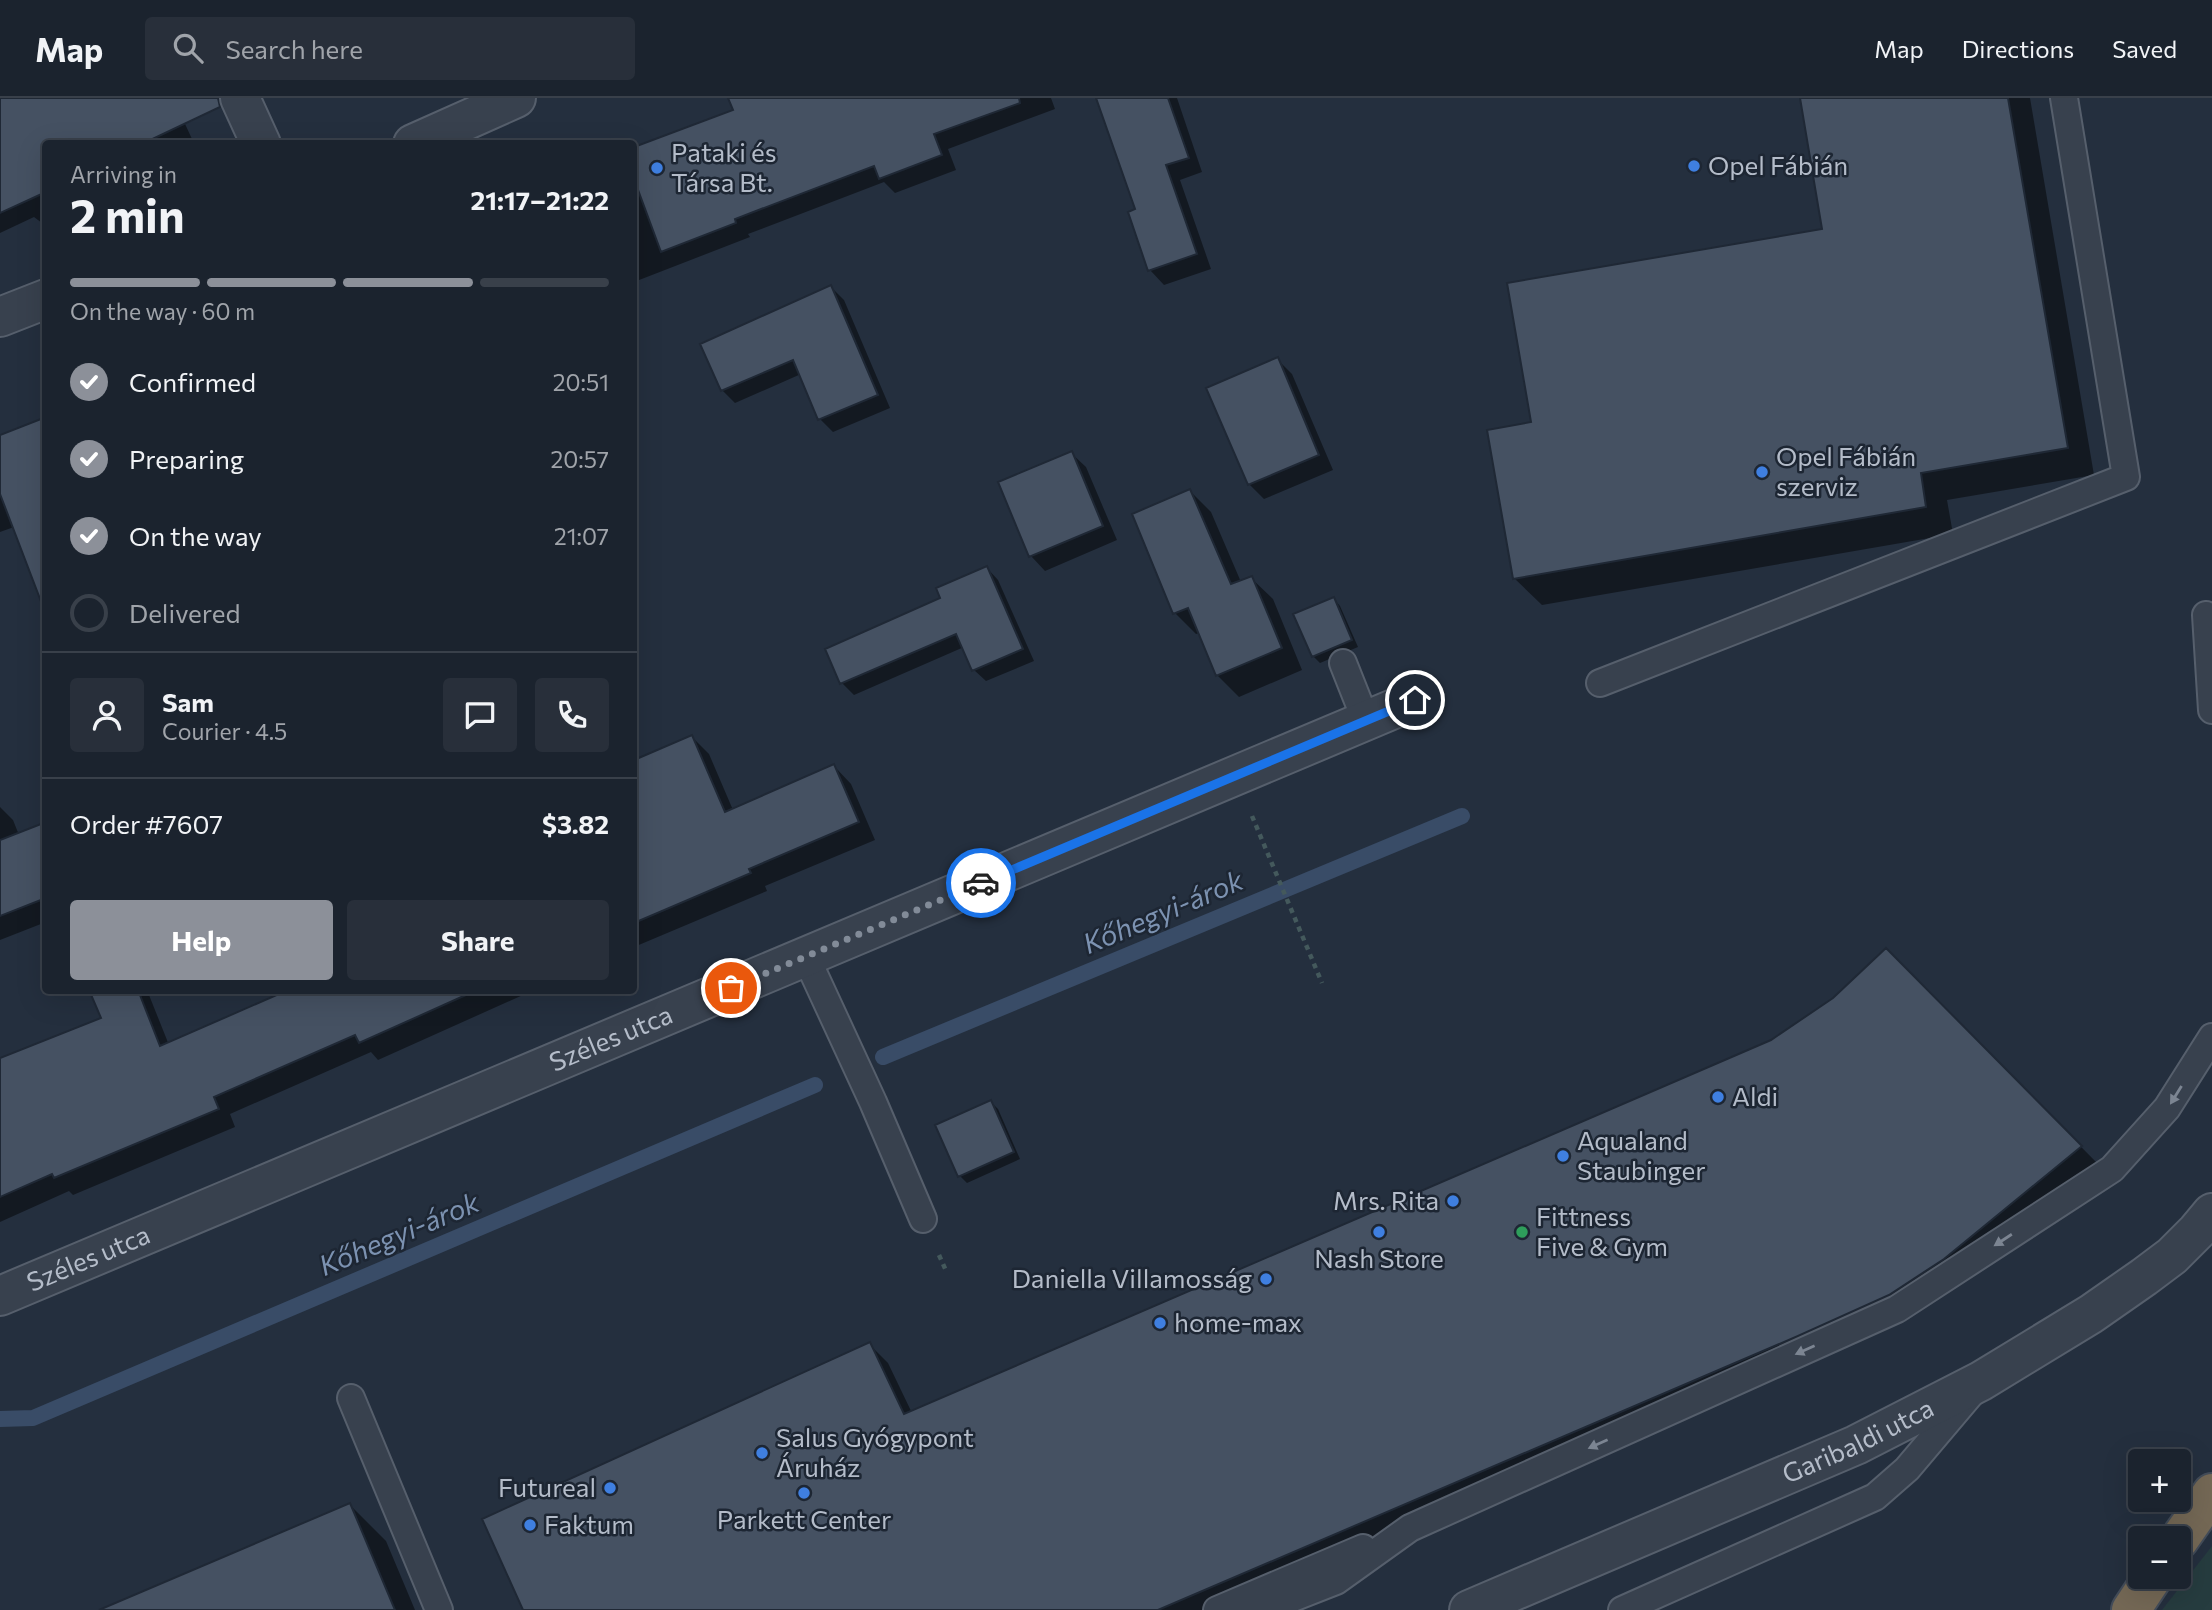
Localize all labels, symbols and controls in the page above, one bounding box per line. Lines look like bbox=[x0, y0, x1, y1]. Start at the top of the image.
search box bbox=[145, 17, 635, 80]
text: Map bbox=[35, 28, 103, 69]
icon: search bbox=[169, 29, 207, 67]
text: Search here bbox=[225, 33, 363, 64]
text: Map bbox=[1874, 34, 1924, 63]
text: Directions bbox=[1962, 34, 2074, 63]
text: Saved bbox=[2112, 34, 2177, 63]
place label: Pataki és Társa Bt. bbox=[671, 136, 776, 197]
place label: Opel Fábián bbox=[1708, 149, 1848, 180]
marker: Opel Fábián bbox=[1686, 158, 1702, 174]
text: Arriving in bbox=[70, 160, 177, 188]
marker: Pataki és Társa Bt. bbox=[649, 160, 665, 176]
text: 21:17–21:22 bbox=[471, 184, 609, 215]
text: 2 min bbox=[70, 186, 185, 242]
text: On the way · 60 m bbox=[70, 297, 255, 325]
icon: check bbox=[70, 363, 108, 401]
text: Confirmed bbox=[129, 366, 256, 397]
text: 20:51 bbox=[553, 368, 609, 396]
icon: check bbox=[70, 440, 108, 478]
place label: Opel Fábián szerviz bbox=[1776, 440, 1916, 501]
text: Preparing bbox=[129, 443, 244, 474]
text: 20:57 bbox=[551, 445, 609, 473]
marker: Opel Fábián szerviz bbox=[1754, 464, 1770, 480]
icon: check bbox=[70, 517, 108, 555]
text: On the way bbox=[129, 520, 262, 551]
text: 21:07 bbox=[554, 522, 609, 550]
text: Delivered bbox=[129, 597, 240, 628]
pin bbox=[1385, 670, 1445, 730]
button: person bbox=[70, 678, 144, 752]
button: chat bbox=[443, 678, 517, 752]
button: phone bbox=[535, 678, 609, 752]
icon: home bbox=[1396, 681, 1434, 719]
text: Sam bbox=[162, 686, 214, 717]
text: Courier · 4.5 bbox=[162, 717, 287, 745]
text: Order #7607 bbox=[70, 808, 223, 839]
text: $3.82 bbox=[542, 808, 609, 839]
courier bbox=[946, 848, 1016, 918]
water label: Kőhegyi-árok bbox=[1077, 862, 1249, 960]
icon: car bbox=[962, 864, 1000, 902]
button: Help bbox=[70, 900, 333, 980]
button: Share bbox=[347, 900, 609, 980]
pin bbox=[701, 958, 761, 1018]
icon: bag bbox=[712, 969, 750, 1007]
street label: Széles utca bbox=[544, 998, 677, 1077]
place label: Aldi bbox=[1732, 1080, 1778, 1111]
one-way arrow bbox=[2169, 1086, 2182, 1105]
marker: Aldi bbox=[1710, 1089, 1726, 1105]
place label: Aqualand Staubinger bbox=[1577, 1124, 1706, 1185]
marker: Aqualand Staubinger bbox=[1555, 1148, 1571, 1164]
water label: Kőhegyi-árok bbox=[313, 1184, 485, 1282]
place label: Mrs. Rita bbox=[1333, 1184, 1439, 1215]
marker: Mrs. Rita bbox=[1445, 1193, 1461, 1209]
place label: Fittness Five & Gym bbox=[1536, 1200, 1668, 1261]
street label: Széles utca bbox=[22, 1218, 154, 1297]
marker: Nash Store bbox=[1371, 1224, 1387, 1240]
marker: Fittness Five & Gym bbox=[1514, 1224, 1530, 1240]
one-way arrow bbox=[1994, 1233, 2013, 1246]
place label: Nash Store bbox=[1314, 1242, 1444, 1273]
place label: Daniella Villamosság bbox=[1012, 1262, 1252, 1293]
marker: Daniella Villamosság bbox=[1258, 1271, 1274, 1287]
place label: home-max bbox=[1174, 1306, 1302, 1337]
marker: home-max bbox=[1152, 1315, 1168, 1331]
one-way arrow bbox=[1795, 1344, 1815, 1356]
street label: Garibaldi utca bbox=[1777, 1391, 1938, 1489]
place label: Salus Gyógypont Áruház bbox=[776, 1421, 974, 1482]
one-way arrow bbox=[1588, 1438, 1608, 1450]
marker: Salus Gyógypont Áruház bbox=[754, 1445, 770, 1461]
map controls bbox=[2128, 1449, 2191, 1589]
button: + bbox=[2128, 1449, 2191, 1512]
place label: Futureal bbox=[498, 1471, 596, 1502]
marker: Futureal bbox=[602, 1480, 618, 1496]
marker: Parkett Center bbox=[796, 1485, 812, 1501]
place label: Parkett Center bbox=[717, 1503, 891, 1534]
place label: Faktum bbox=[544, 1508, 634, 1539]
marker: Faktum bbox=[522, 1517, 538, 1533]
button: − bbox=[2128, 1526, 2191, 1589]

